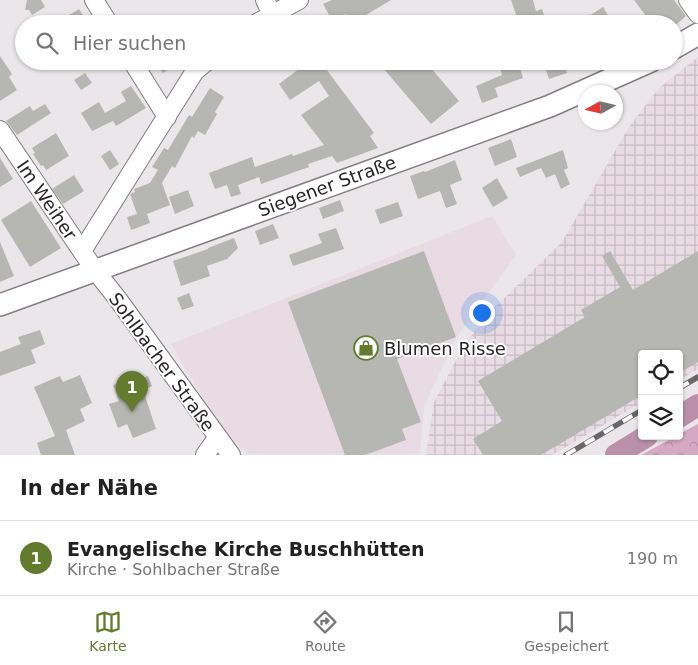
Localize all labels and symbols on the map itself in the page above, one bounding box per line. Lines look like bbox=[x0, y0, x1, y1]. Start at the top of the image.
north arrow bbox=[578, 85, 623, 130]
street label: Siegener Straße bbox=[255, 151, 399, 221]
street label: Im Weiher bbox=[13, 156, 82, 244]
street label: Sohlbacher Straße bbox=[105, 289, 219, 435]
your location bbox=[469, 300, 495, 326]
shop icon: Blumen Risse bbox=[353, 335, 379, 361]
place label: Blumen Risse bbox=[384, 338, 506, 359]
pin: 1 bbox=[116, 371, 148, 412]

